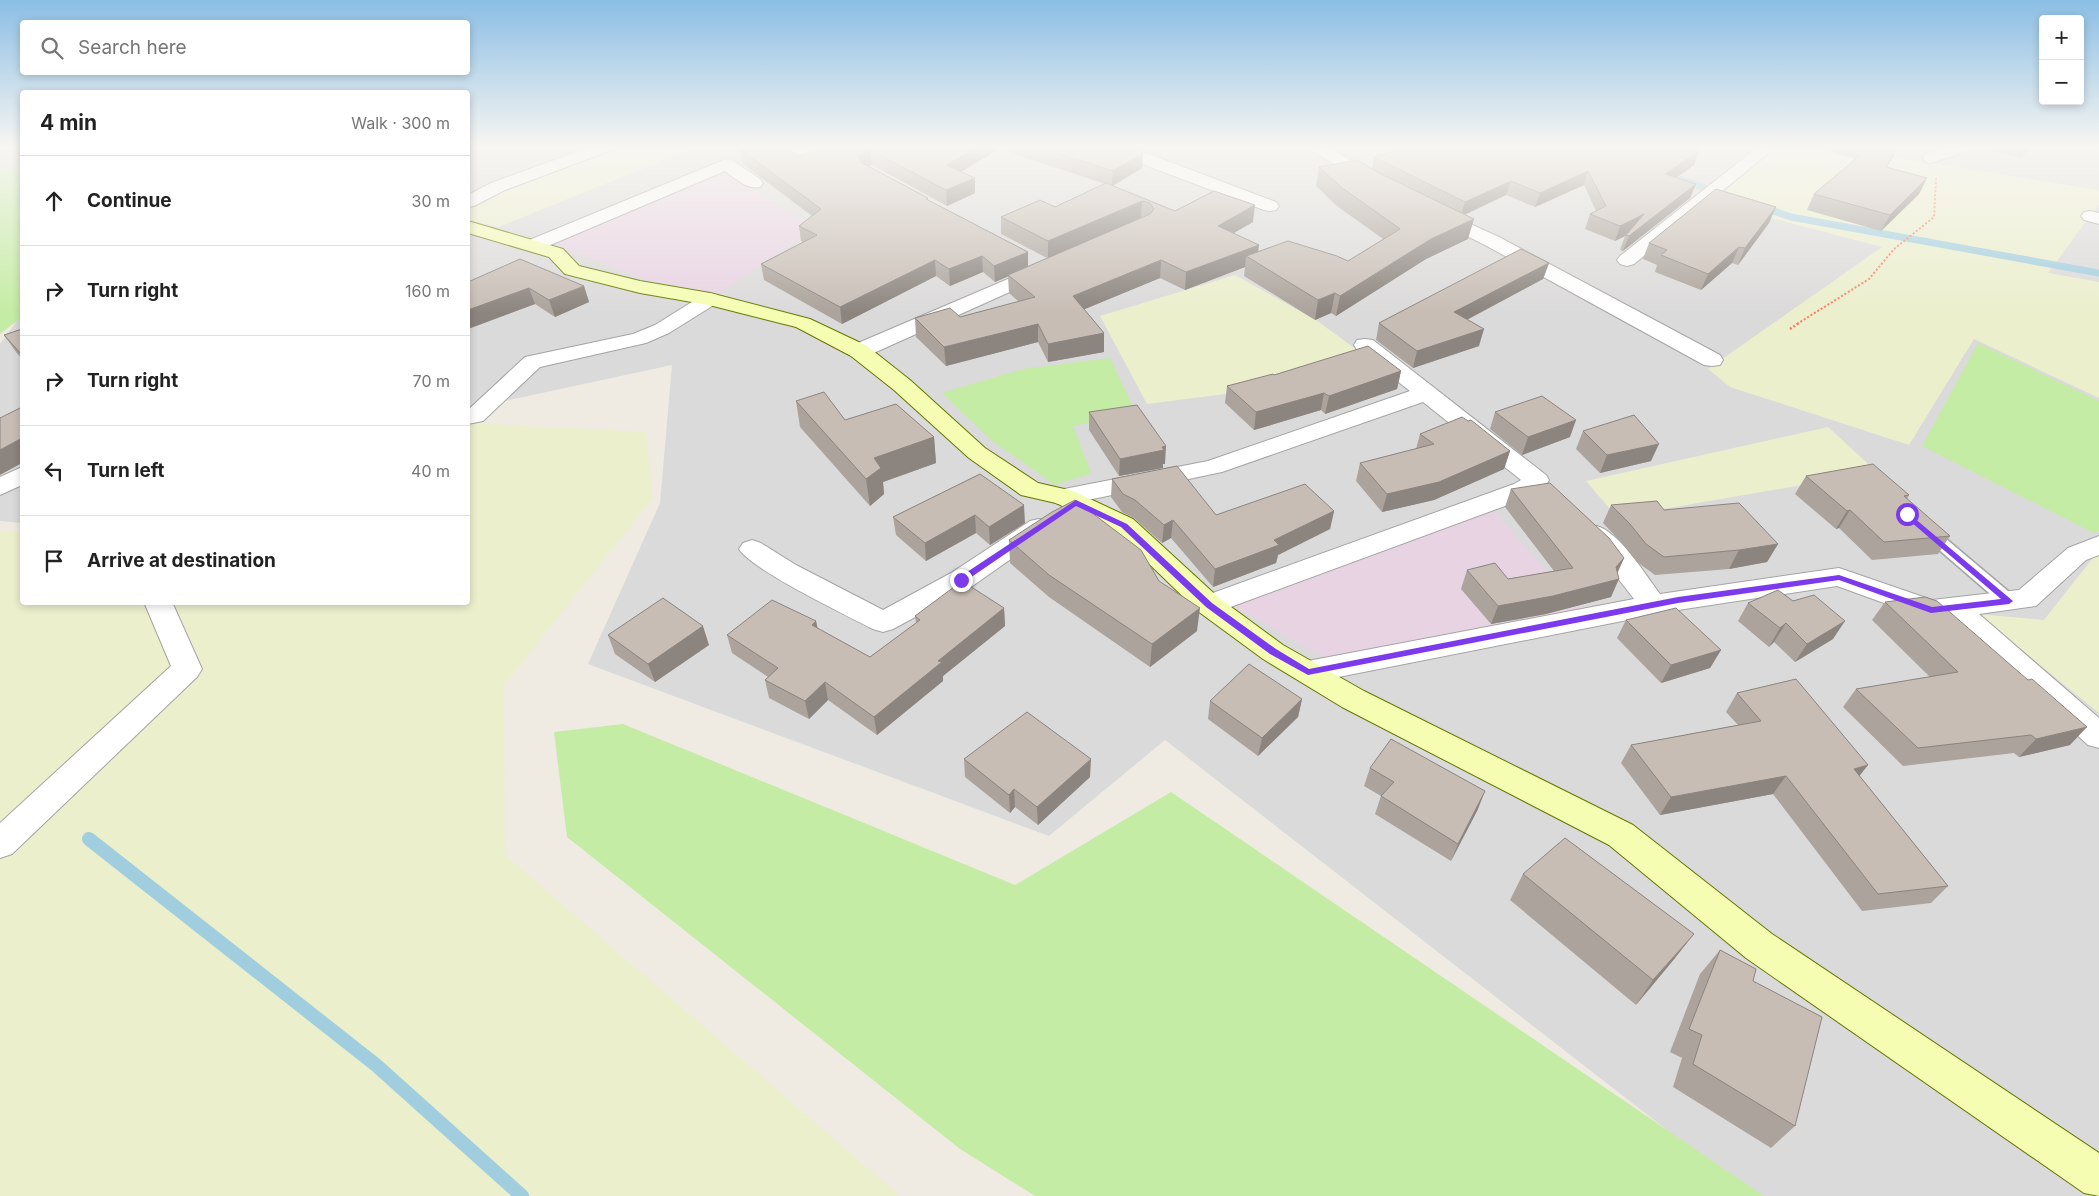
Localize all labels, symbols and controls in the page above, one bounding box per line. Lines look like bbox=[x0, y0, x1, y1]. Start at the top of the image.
map controls bbox=[2039, 15, 2084, 105]
button: + bbox=[2039, 15, 2084, 60]
search box bbox=[20, 20, 470, 75]
icon: search bbox=[38, 34, 66, 62]
text: Search here bbox=[78, 36, 187, 59]
button: − bbox=[2039, 60, 2084, 105]
text: 4 min bbox=[40, 110, 97, 135]
text: Walk · 300 m bbox=[351, 113, 450, 133]
icon: ahead bbox=[40, 187, 68, 215]
text: Continue bbox=[87, 189, 172, 212]
text: 30 m bbox=[412, 191, 450, 211]
icon: right bbox=[40, 277, 68, 305]
text: Turn right bbox=[87, 279, 178, 302]
text: 160 m bbox=[405, 281, 450, 301]
icon: right bbox=[40, 367, 68, 395]
text: Turn right bbox=[87, 369, 178, 392]
text: 70 m bbox=[413, 371, 450, 391]
icon: left bbox=[40, 457, 68, 485]
text: Turn left bbox=[87, 459, 165, 482]
text: 40 m bbox=[411, 461, 450, 481]
route start bbox=[1896, 503, 1919, 526]
icon: arrive bbox=[40, 547, 68, 575]
text: Arrive at destination bbox=[87, 549, 276, 572]
route end bbox=[950, 569, 973, 592]

